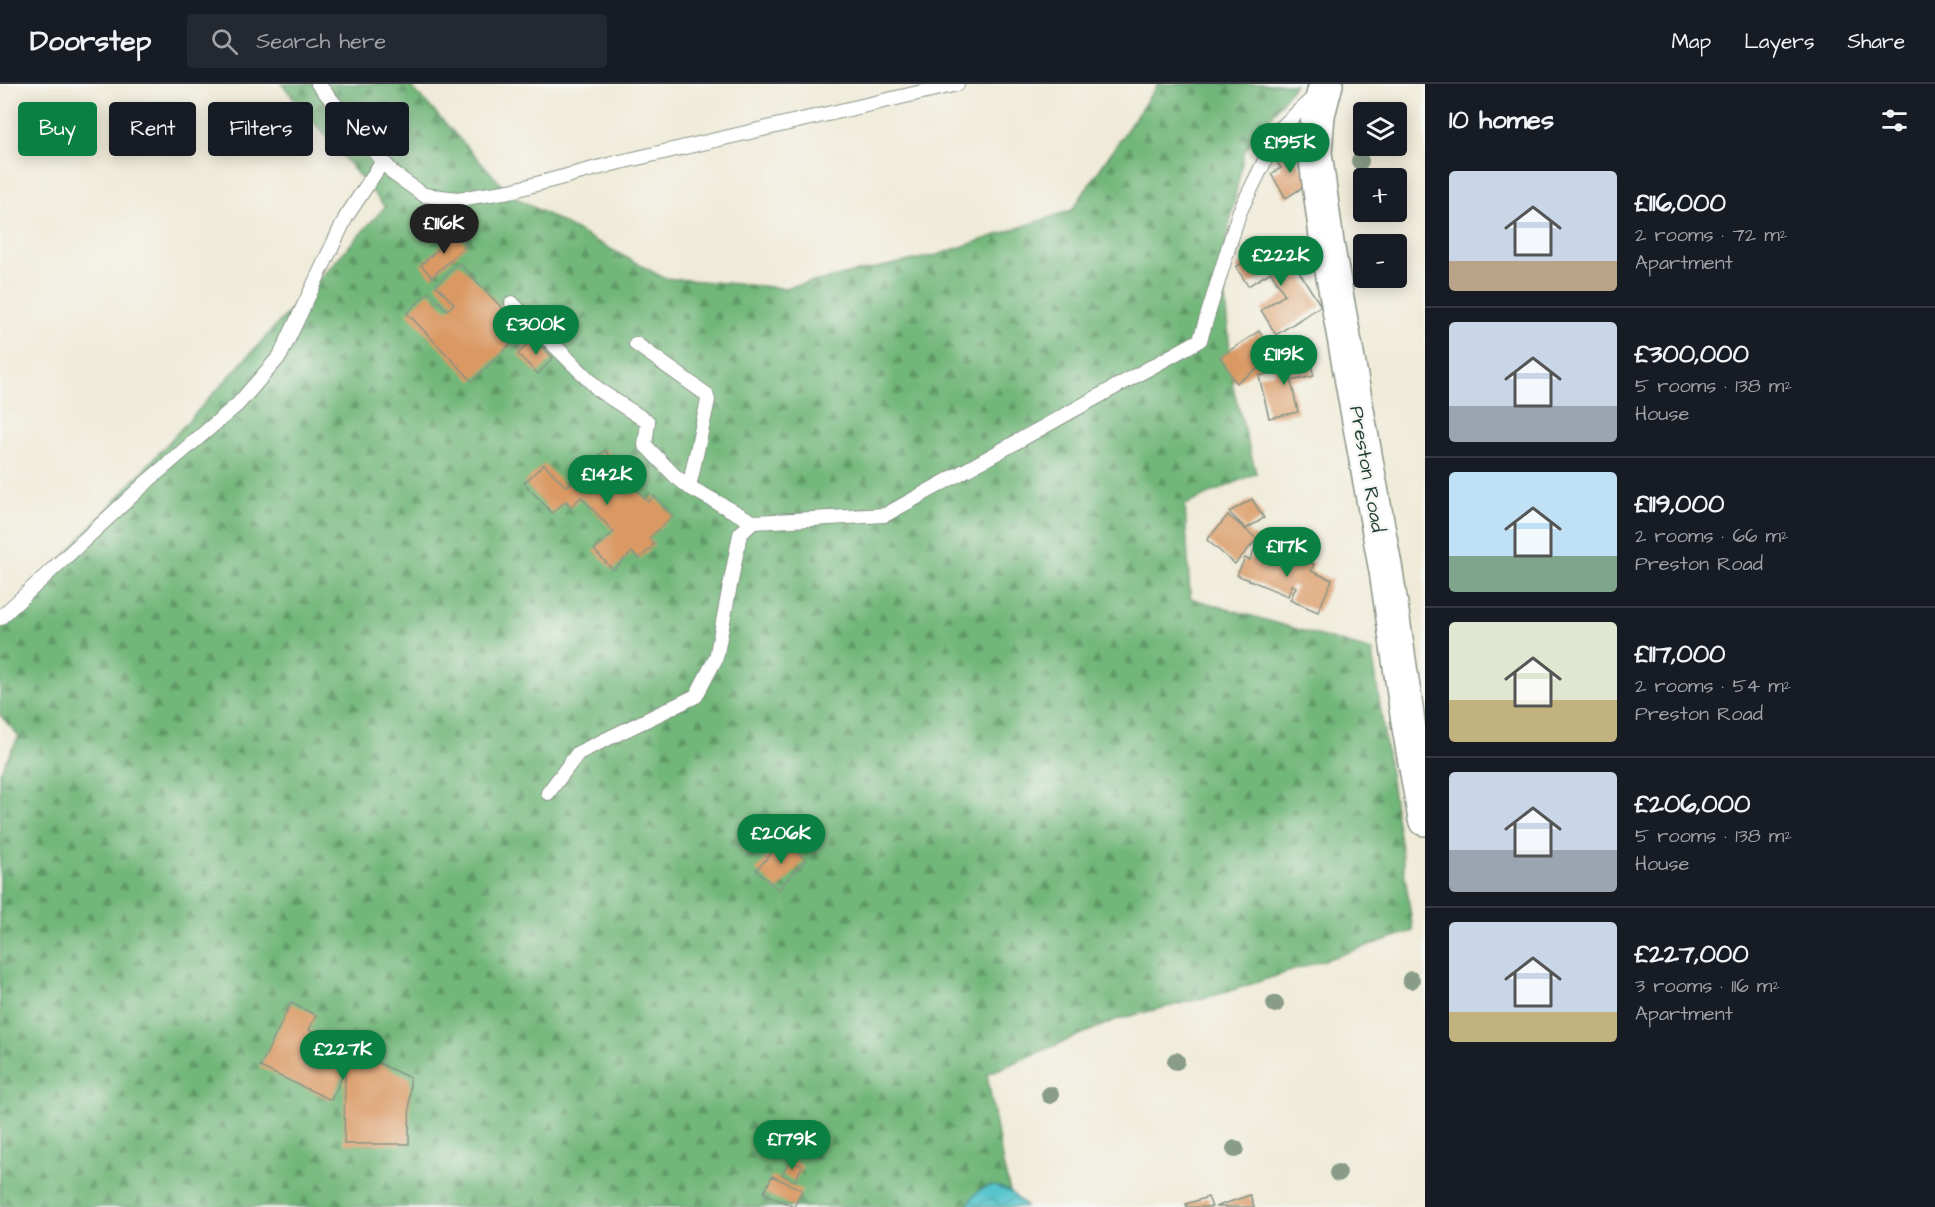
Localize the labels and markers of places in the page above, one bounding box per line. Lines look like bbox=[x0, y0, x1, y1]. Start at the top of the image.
pin: £195K bbox=[1248, 123, 1332, 174]
pin: £116K bbox=[402, 204, 486, 255]
pin: £222K bbox=[1239, 236, 1323, 287]
pin: £300K bbox=[494, 305, 578, 356]
pin: £119K bbox=[1242, 335, 1326, 386]
pin: £142K bbox=[565, 455, 649, 506]
pin: £117K bbox=[1245, 527, 1329, 578]
pin: £206K bbox=[739, 814, 823, 865]
pin: £227K bbox=[301, 1030, 385, 1081]
pin: £179K bbox=[750, 1120, 834, 1171]

